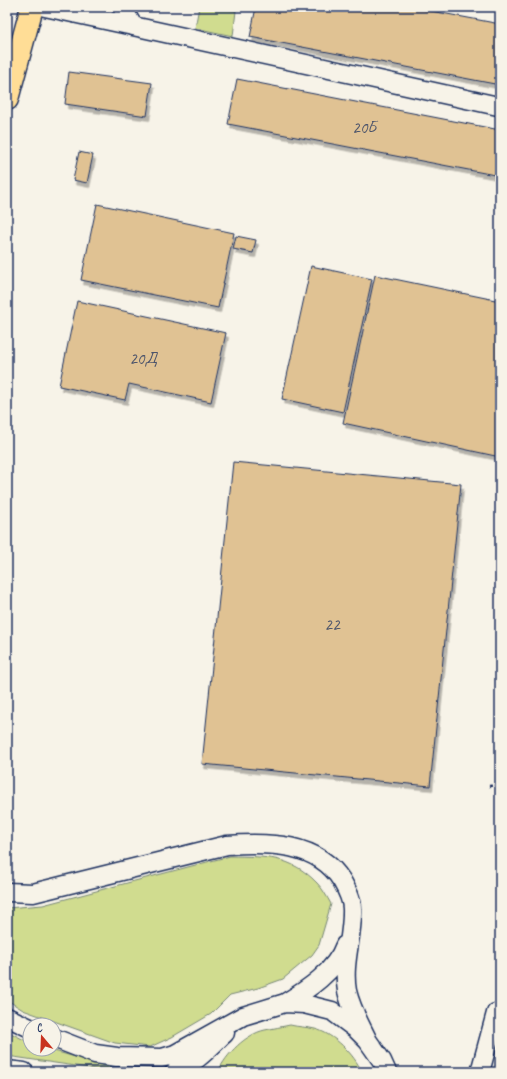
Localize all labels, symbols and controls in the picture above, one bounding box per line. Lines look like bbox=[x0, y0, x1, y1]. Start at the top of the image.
house number: 20Б bbox=[352, 117, 379, 138]
house number: 20Д bbox=[129, 348, 159, 369]
house number: 22 bbox=[324, 614, 341, 635]
north arrow bbox=[22, 1017, 62, 1057]
text: С bbox=[34, 1020, 45, 1035]

